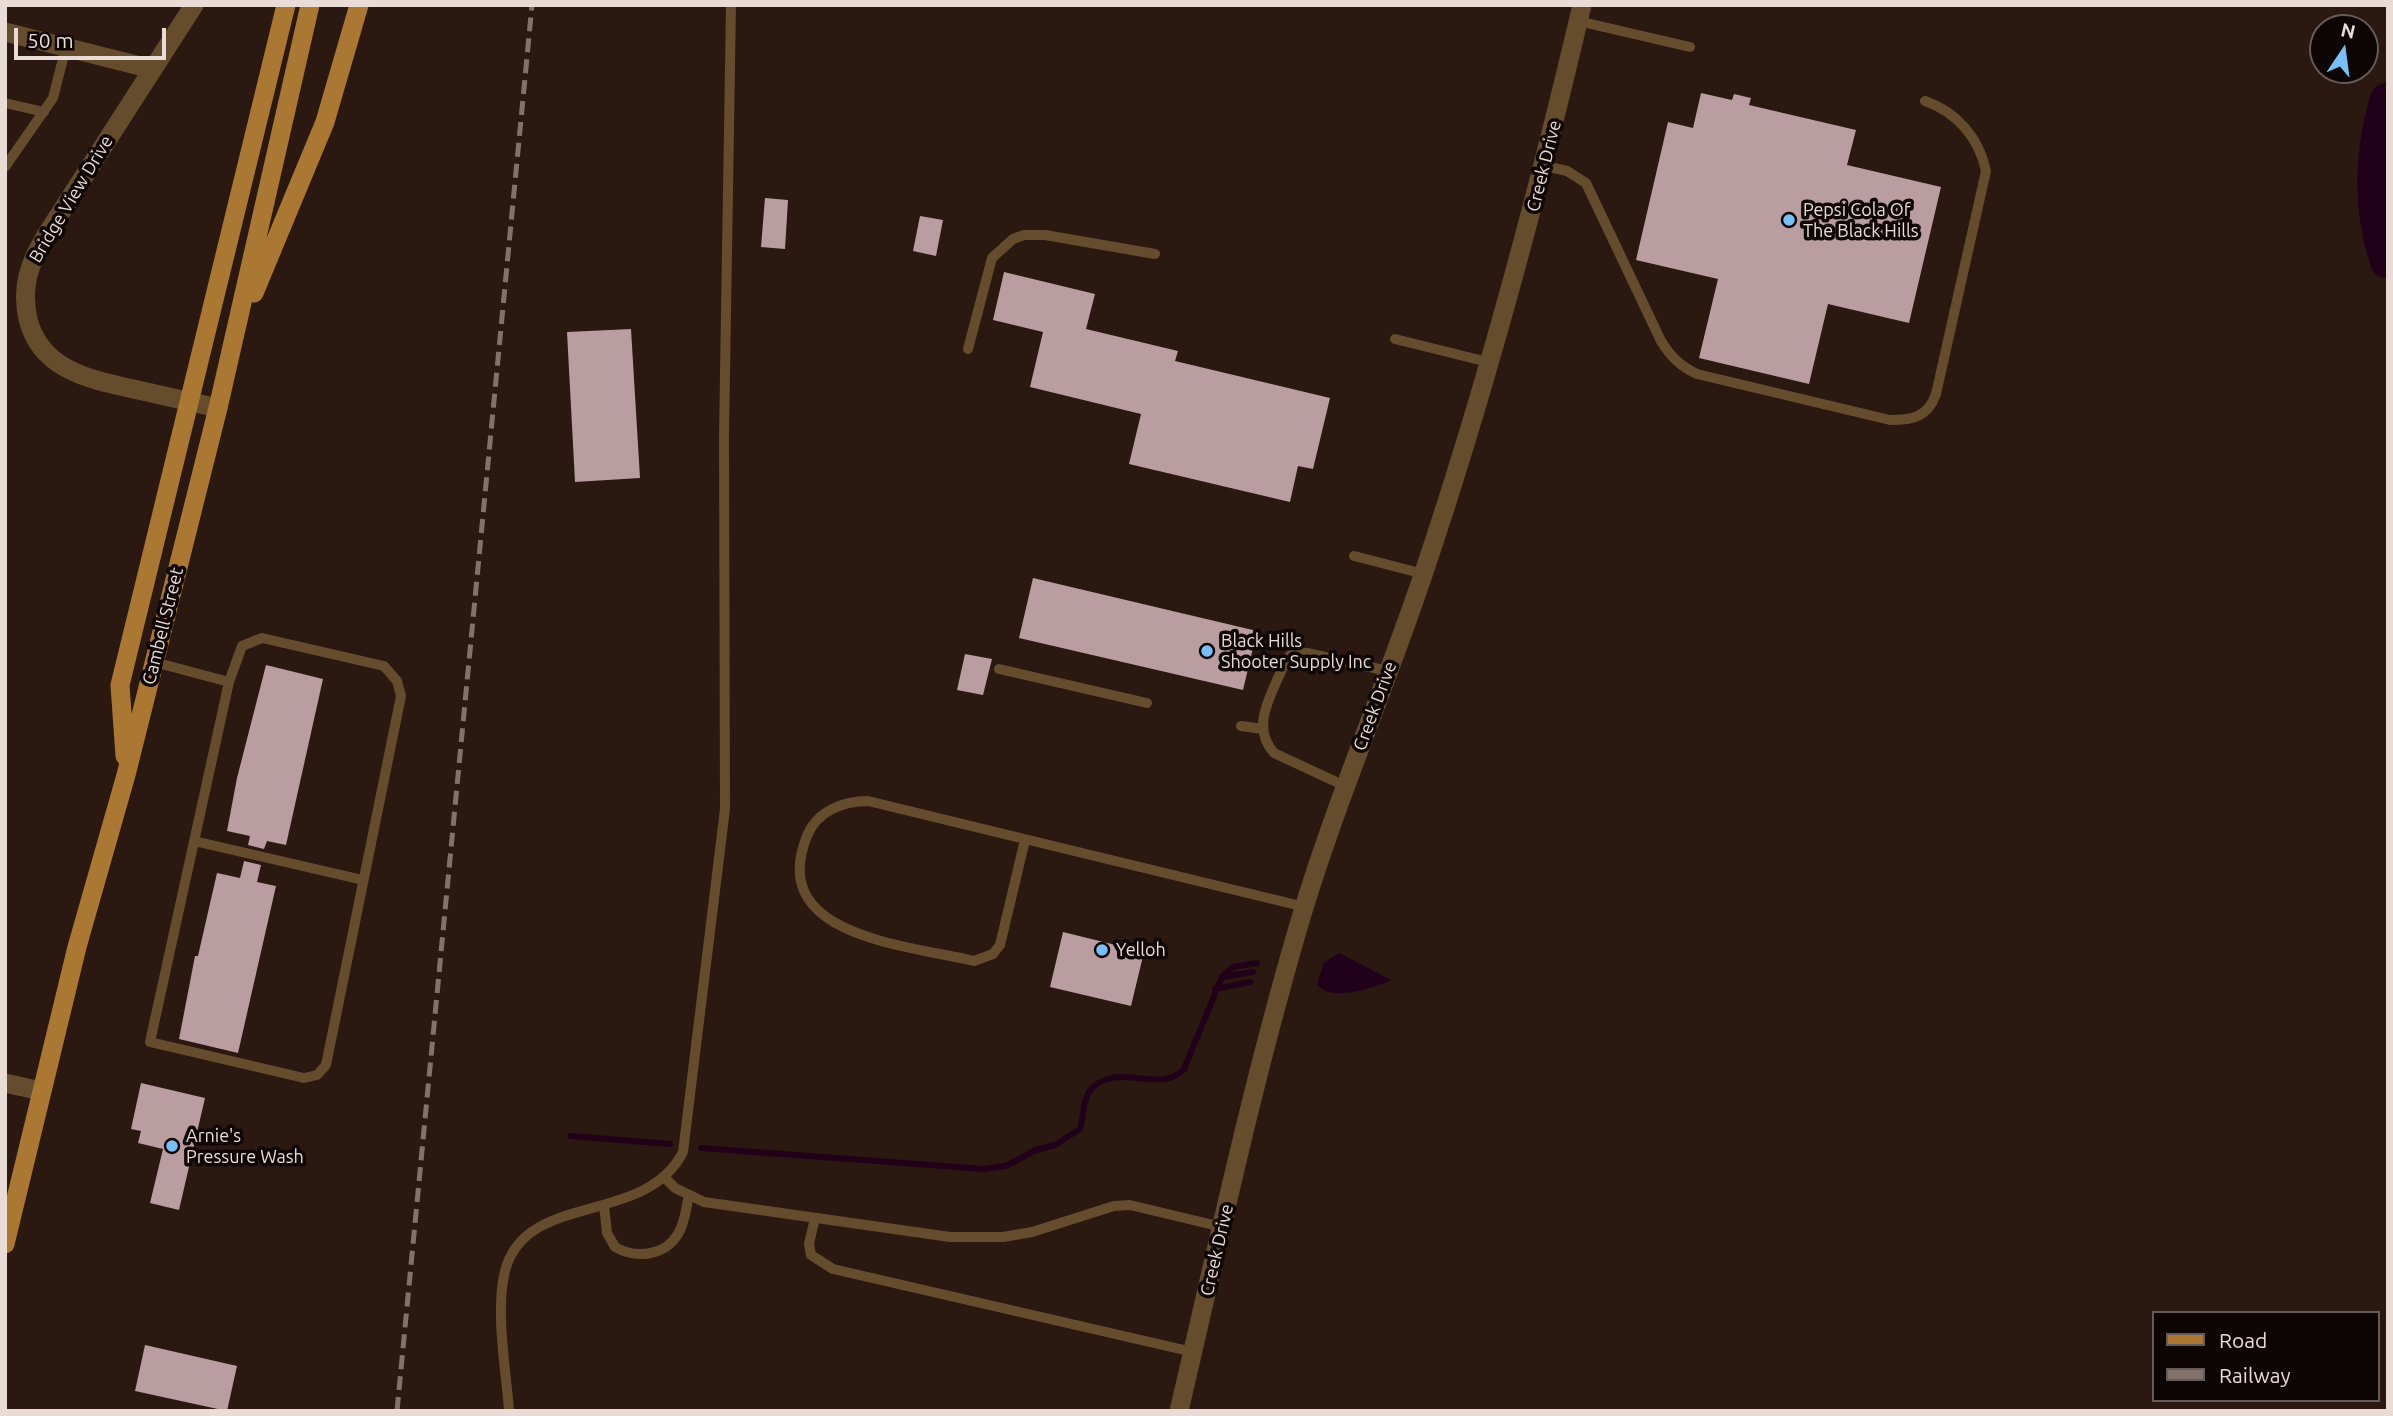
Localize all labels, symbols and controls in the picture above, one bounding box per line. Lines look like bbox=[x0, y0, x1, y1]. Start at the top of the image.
scale bar bbox=[18, 14, 170, 58]
north arrow bbox=[2309, 14, 2379, 84]
text: N bbox=[2339, 18, 2358, 43]
text: 50 m bbox=[27, 28, 74, 52]
street label: Creek Drive bbox=[1522, 118, 1566, 214]
street label: Bridge View Drive bbox=[25, 131, 117, 267]
place label: Pepsi Cola Of The Black Hills bbox=[1803, 199, 1919, 242]
marker: Pepsi Cola Of The Black Hills bbox=[1781, 212, 1797, 228]
street label: Cambell Street bbox=[138, 565, 188, 687]
place label: Black Hills Shooter Supply Inc bbox=[1221, 630, 1371, 672]
marker: Black Hills Shooter Supply Inc bbox=[1199, 643, 1215, 659]
street label: Creek Drive bbox=[1349, 658, 1401, 754]
place label: Yelloh bbox=[1116, 939, 1166, 961]
marker: Yelloh bbox=[1094, 942, 1110, 958]
place label: Arnie's Pressure Wash bbox=[186, 1125, 304, 1168]
marker: Arnie's Pressure Wash bbox=[164, 1138, 180, 1154]
street label: Creek Drive bbox=[1196, 1202, 1238, 1298]
legend bbox=[2152, 1311, 2379, 1402]
text: Road bbox=[2219, 1328, 2267, 1352]
text: Railway bbox=[2219, 1363, 2291, 1387]

